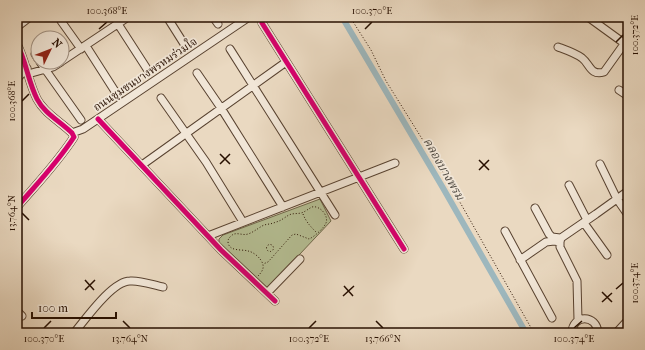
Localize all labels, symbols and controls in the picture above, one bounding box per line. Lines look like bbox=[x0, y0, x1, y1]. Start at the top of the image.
text: 100.368°E bbox=[87, 5, 127, 17]
text: 100.370°E bbox=[352, 5, 392, 17]
text: 100.372°E bbox=[629, 15, 641, 55]
north arrow bbox=[30, 30, 70, 70]
street label: ถนนชุมชนบางพรหมร่วมใจ bbox=[90, 34, 200, 115]
text: N bbox=[49, 36, 65, 51]
text: 100.368°E bbox=[6, 81, 18, 121]
water label: คลองบางพรม bbox=[421, 135, 468, 204]
text: 13.764°N bbox=[6, 194, 18, 231]
text: 100.374°E bbox=[629, 263, 641, 303]
scale bar bbox=[32, 294, 116, 320]
text: 100 m bbox=[38, 301, 68, 315]
text: 100.370°E bbox=[24, 333, 64, 345]
text: 13.764°N bbox=[112, 333, 149, 345]
text: 100.372°E bbox=[289, 333, 329, 345]
text: 13.766°N bbox=[365, 333, 401, 345]
text: 100.374°E bbox=[554, 333, 594, 345]

